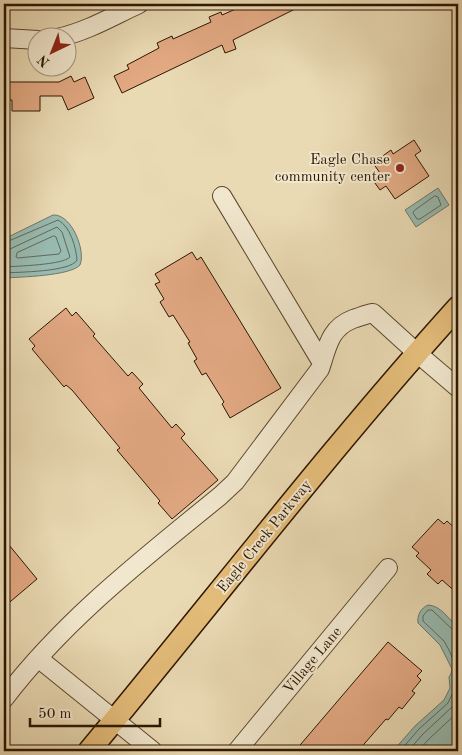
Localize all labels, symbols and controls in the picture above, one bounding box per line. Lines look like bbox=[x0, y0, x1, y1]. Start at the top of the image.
north arrow bbox=[28, 28, 78, 78]
text: N bbox=[35, 52, 53, 70]
place label: Eagle Chase community center bbox=[275, 153, 390, 185]
marker: Eagle Chase community center bbox=[394, 162, 406, 174]
street label: Eagle Creek Parkway bbox=[215, 478, 315, 596]
street label: Village Lane bbox=[281, 625, 345, 697]
scale bar bbox=[30, 695, 160, 727]
text: 50 m bbox=[38, 707, 72, 722]

